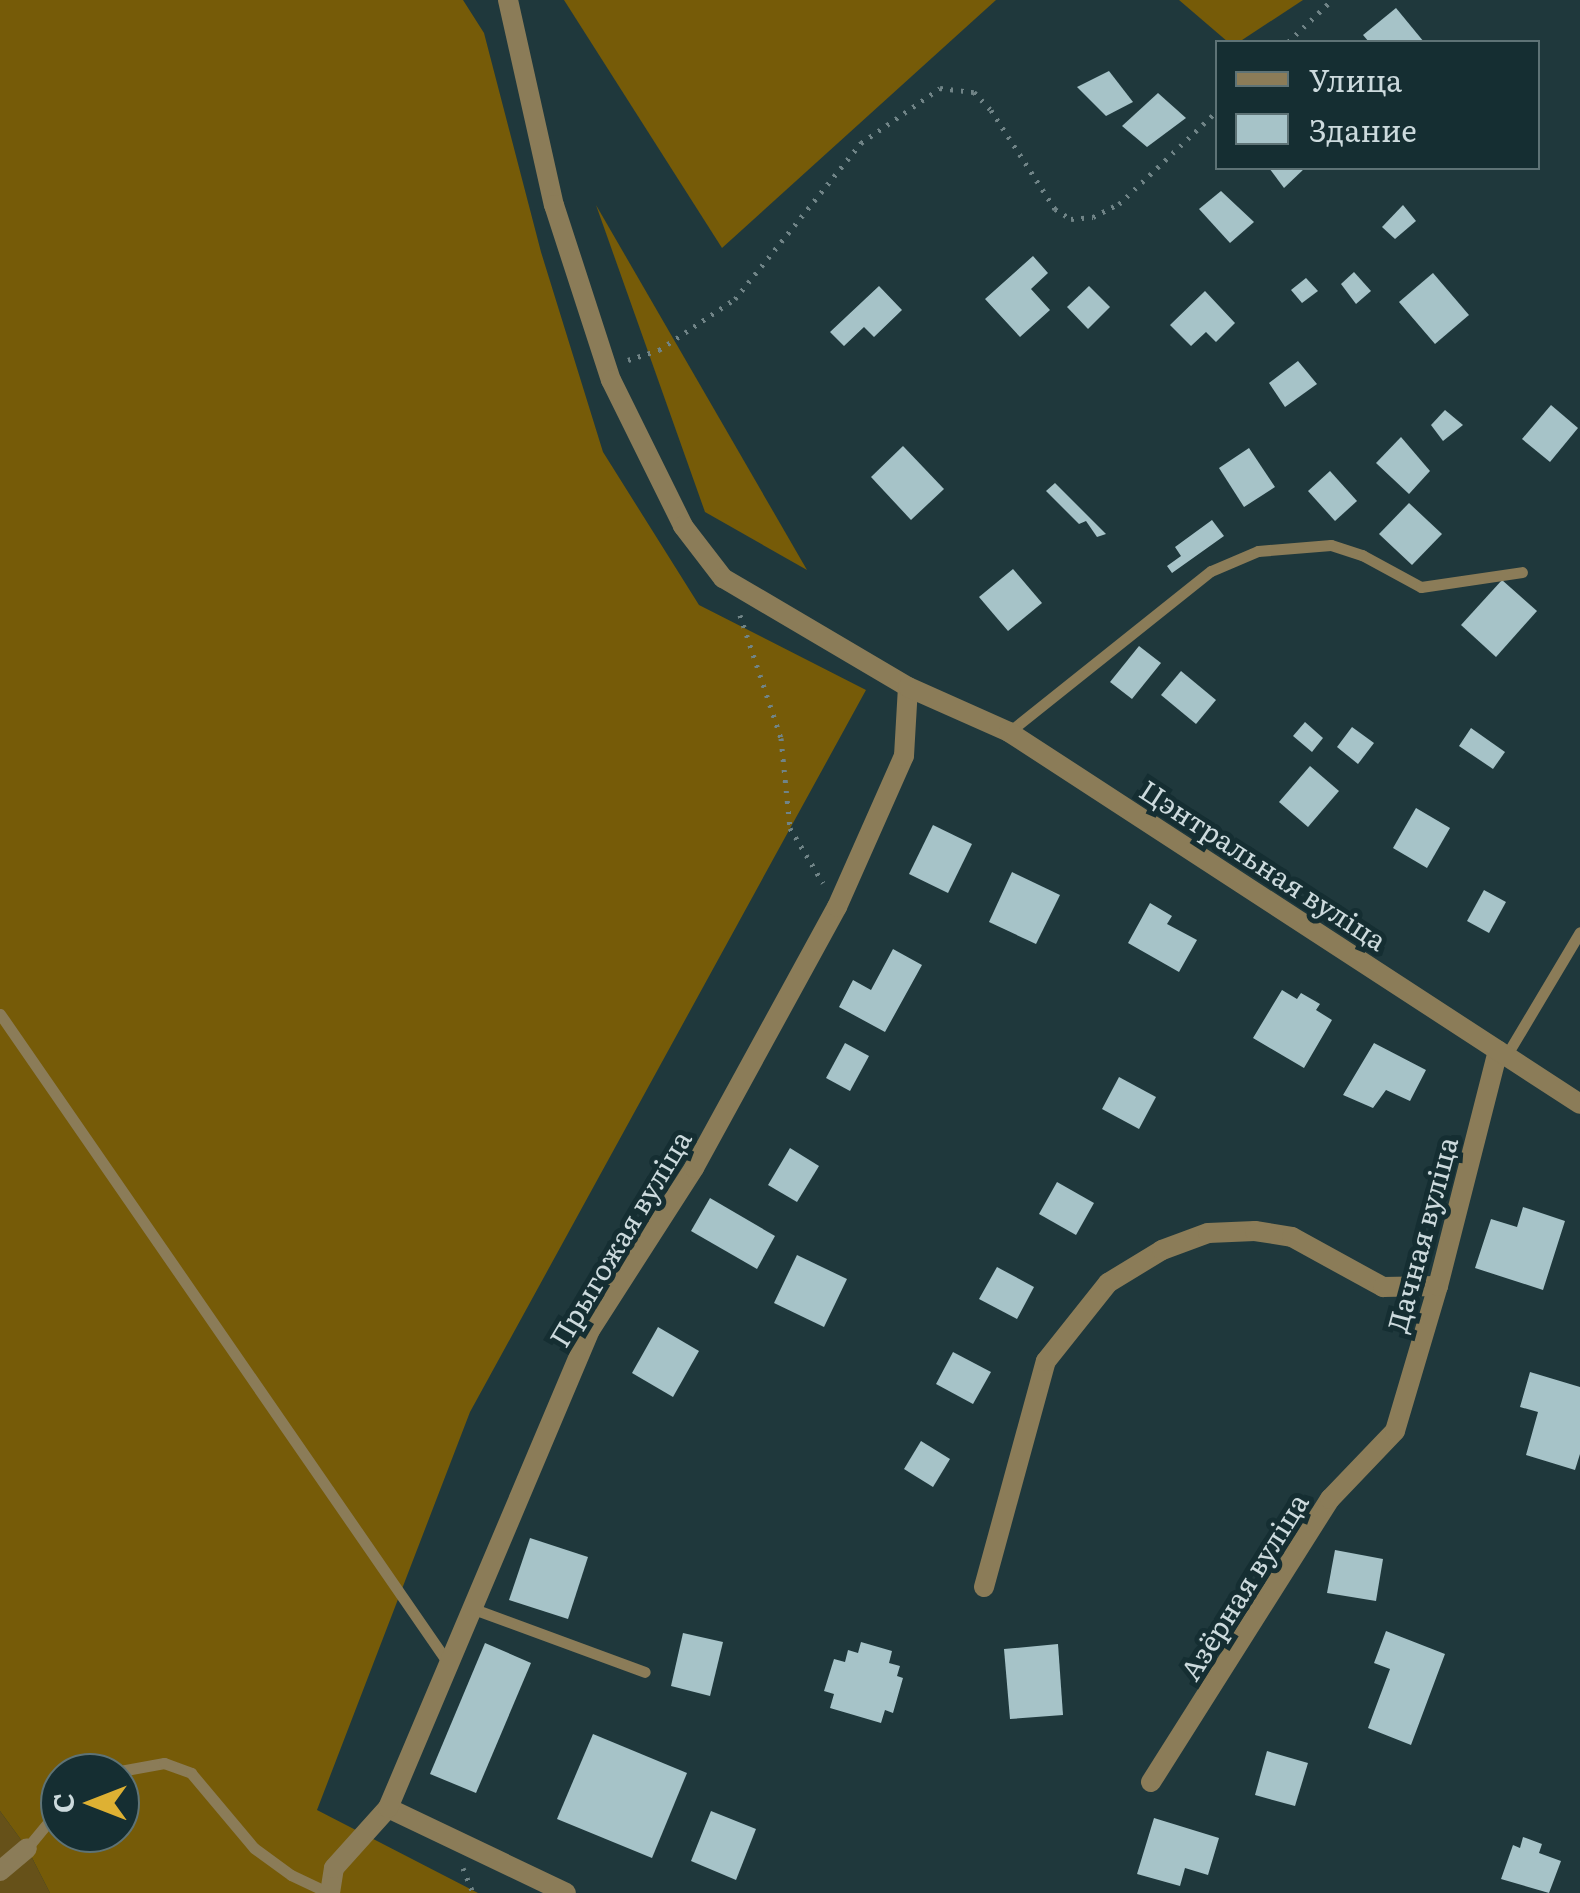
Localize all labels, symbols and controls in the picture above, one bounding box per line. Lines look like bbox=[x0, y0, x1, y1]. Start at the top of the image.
legend bbox=[1215, 40, 1540, 170]
text: Улица bbox=[1309, 57, 1402, 101]
text: Здание bbox=[1309, 107, 1417, 151]
street label: Цэнтральная вуліца bbox=[1134, 772, 1394, 956]
street label: Прыгожая вуліца bbox=[541, 1124, 697, 1352]
street label: Дачная вуліца bbox=[1379, 1133, 1463, 1335]
street label: Азёрная вуліца bbox=[1172, 1486, 1314, 1686]
north arrow bbox=[40, 1753, 140, 1853]
text: С bbox=[41, 1793, 83, 1813]

